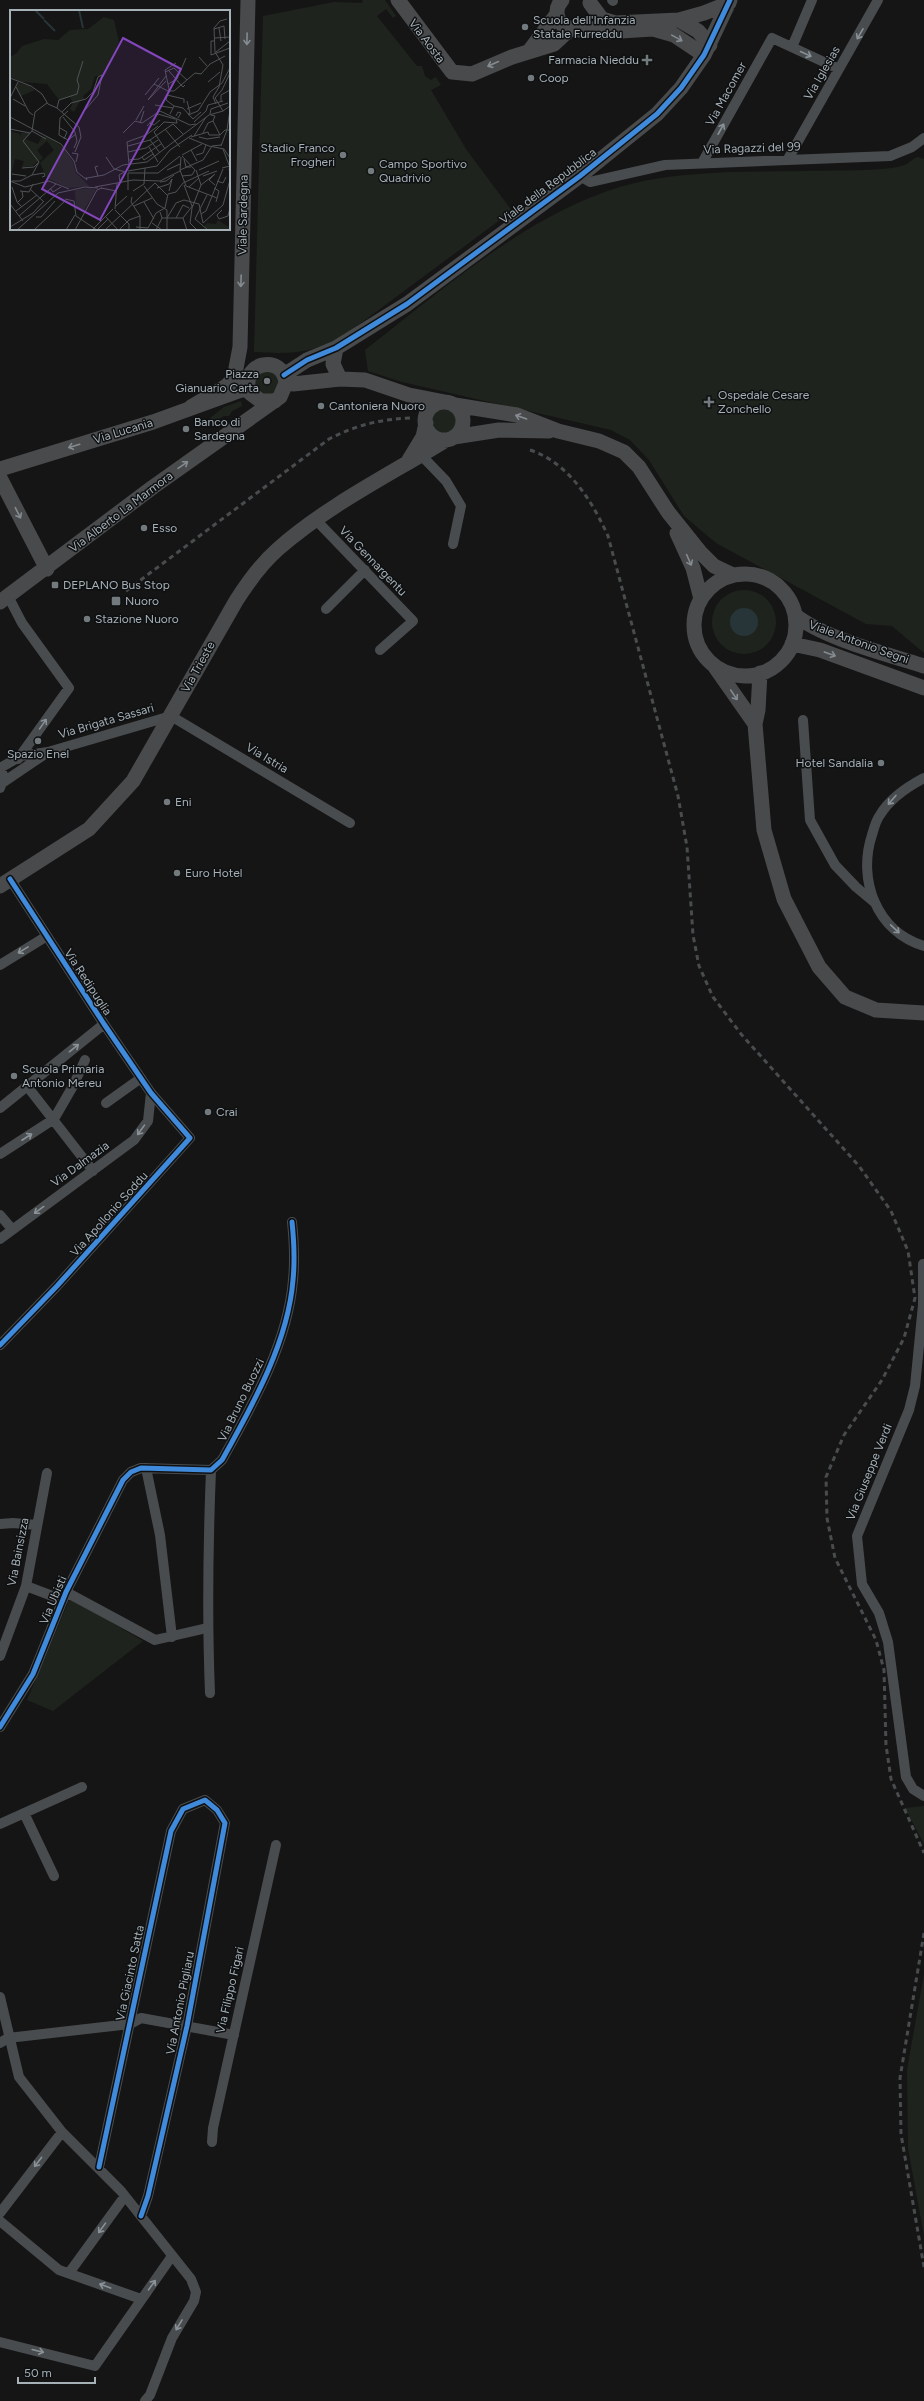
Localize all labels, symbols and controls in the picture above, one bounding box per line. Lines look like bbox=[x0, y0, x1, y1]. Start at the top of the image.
inset map bbox=[10, 10, 230, 230]
place label: Scuola dell'Infanzia Statale Furreddu bbox=[533, 13, 635, 41]
street label: Via Aosta bbox=[406, 16, 448, 66]
marker: Scuola dell'Infanzia Statale Furreddu bbox=[520, 22, 530, 32]
one-way arrow bbox=[855, 28, 863, 40]
one-way arrow bbox=[244, 32, 251, 45]
one-way arrow bbox=[671, 34, 683, 42]
street label: Via Iglesias bbox=[801, 43, 843, 102]
one-way arrow bbox=[799, 51, 811, 58]
place label: Farmacia Nieddu bbox=[548, 53, 639, 67]
marker: Farmacia Nieddu bbox=[642, 55, 652, 65]
street label: Via Macomer bbox=[703, 60, 749, 128]
one-way arrow bbox=[488, 61, 500, 68]
place label: Coop bbox=[539, 71, 569, 85]
marker: Coop bbox=[526, 73, 536, 83]
one-way arrow bbox=[718, 123, 725, 135]
street label: Via Ragazzi del 99 bbox=[703, 139, 801, 157]
place label: Stadio Franco Frogheri bbox=[261, 141, 335, 169]
street label: Viale della Repubblica bbox=[497, 145, 599, 227]
marker: Stadio Franco Frogheri bbox=[338, 150, 348, 160]
place label: Campo Sportivo Quadrivio bbox=[379, 157, 467, 185]
marker: Campo Sportivo Quadrivio bbox=[366, 166, 376, 176]
street label: Viale Sardegna bbox=[235, 175, 251, 255]
one-way arrow bbox=[237, 274, 245, 287]
place label: Piazza Gianuario Carta bbox=[175, 367, 259, 395]
marker: Piazza Gianuario Carta bbox=[262, 376, 272, 386]
place label: Ospedale Cesare Zonchello bbox=[718, 388, 810, 416]
marker: Ospedale Cesare Zonchello bbox=[703, 396, 715, 408]
place label: Cantoniera Nuoro bbox=[329, 399, 425, 413]
marker: Cantoniera Nuoro bbox=[316, 401, 326, 411]
one-way arrow bbox=[515, 413, 528, 420]
street label: Via Lucania bbox=[92, 415, 154, 447]
place label: Banco di Sardegna bbox=[194, 415, 245, 443]
marker: Banco di Sardegna bbox=[181, 424, 191, 434]
one-way arrow bbox=[68, 443, 81, 450]
one-way arrow bbox=[178, 461, 189, 469]
street label: Via Alberto La Marmora bbox=[66, 468, 176, 556]
one-way arrow bbox=[15, 506, 22, 518]
place label: Esso bbox=[152, 521, 177, 535]
marker: Esso bbox=[139, 523, 149, 533]
street label: Via Gennargentu bbox=[336, 523, 410, 599]
one-way arrow bbox=[686, 554, 694, 566]
place label: DEPLANO Bus Stop bbox=[63, 578, 170, 592]
marker: DEPLANO Bus Stop bbox=[50, 580, 60, 590]
place label: Nuoro bbox=[125, 594, 159, 608]
marker: Nuoro bbox=[110, 595, 122, 607]
place label: Stazione Nuoro bbox=[95, 612, 179, 626]
marker: Stazione Nuoro bbox=[82, 614, 92, 624]
street label: Viale Antonio Segni bbox=[807, 617, 911, 667]
street label: Via Trieste bbox=[178, 639, 218, 695]
one-way arrow bbox=[824, 650, 836, 658]
one-way arrow bbox=[730, 690, 739, 701]
street label: Via Brigata Sassari bbox=[57, 701, 155, 741]
one-way arrow bbox=[39, 718, 47, 729]
marker: Spazio Enel bbox=[33, 736, 43, 746]
street label: Via Istria bbox=[243, 740, 291, 776]
place label: Spazio Enel bbox=[7, 747, 69, 761]
place label: Hotel Sandalia bbox=[795, 756, 873, 770]
marker: Hotel Sandalia bbox=[876, 758, 886, 768]
place label: Eni bbox=[175, 795, 192, 809]
one-way arrow bbox=[888, 795, 897, 805]
marker: Eni bbox=[162, 797, 172, 807]
place label: Euro Hotel bbox=[185, 866, 242, 880]
marker: Euro Hotel bbox=[172, 868, 182, 878]
one-way arrow bbox=[890, 924, 900, 934]
street label: Via Redipuglia bbox=[61, 946, 115, 1018]
one-way arrow bbox=[17, 947, 29, 955]
one-way arrow bbox=[68, 1044, 79, 1053]
place label: Scuola Primaria Antonio Mereu bbox=[22, 1062, 104, 1090]
marker: Scuola Primaria Antonio Mereu bbox=[9, 1071, 19, 1081]
place label: Crai bbox=[216, 1105, 238, 1119]
marker: Crai bbox=[203, 1107, 213, 1117]
one-way arrow bbox=[137, 1124, 145, 1135]
one-way arrow bbox=[21, 1132, 33, 1140]
street label: Via Dalmazia bbox=[48, 1138, 112, 1190]
street label: Via Apollonio Soddu bbox=[67, 1169, 151, 1259]
one-way arrow bbox=[34, 1205, 45, 1214]
street label: Via Bruno Buozzi bbox=[215, 1356, 267, 1444]
street label: Via Giuseppe Verdi bbox=[843, 1422, 895, 1522]
street label: Via Bainsizza bbox=[5, 1517, 31, 1587]
street label: Via Ubisti bbox=[37, 1574, 69, 1626]
street label: Via Giacinto Satta bbox=[113, 1924, 147, 2022]
street label: Via Filippo Figari bbox=[213, 1945, 247, 2035]
street label: Via Antonio Pigliaru bbox=[163, 1950, 197, 2056]
one-way arrow bbox=[34, 2157, 42, 2168]
one-way arrow bbox=[98, 2222, 106, 2233]
one-way arrow bbox=[148, 2279, 156, 2290]
one-way arrow bbox=[99, 2281, 111, 2289]
one-way arrow bbox=[175, 2319, 183, 2331]
one-way arrow bbox=[31, 2348, 44, 2355]
scale bar bbox=[18, 2359, 95, 2385]
text: 50 m bbox=[24, 2366, 52, 2380]

